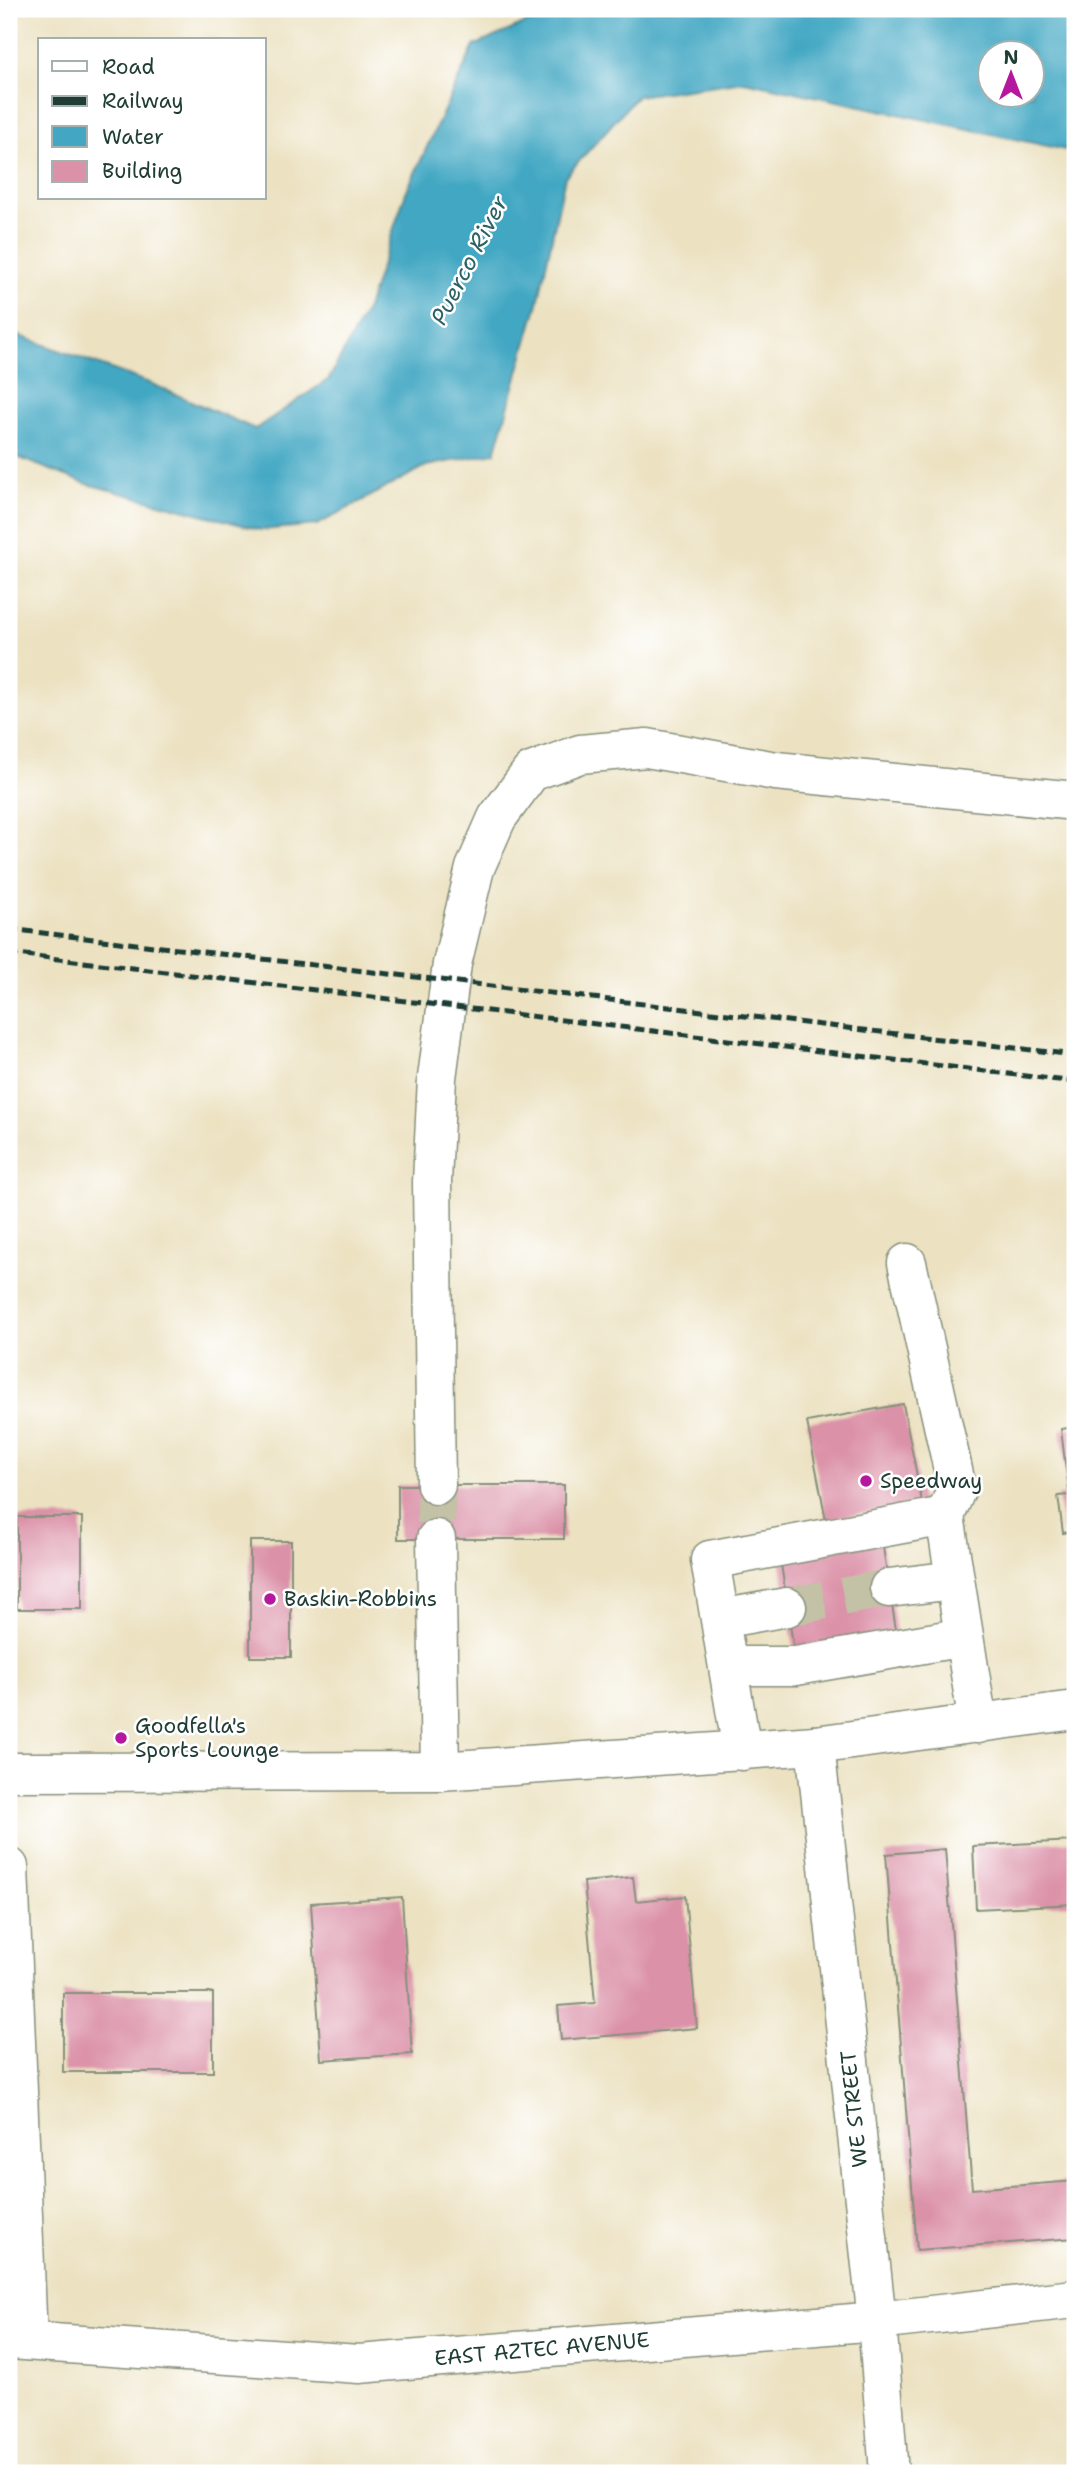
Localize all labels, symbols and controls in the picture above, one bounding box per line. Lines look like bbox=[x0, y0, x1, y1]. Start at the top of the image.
legend bbox=[38, 38, 266, 200]
north arrow bbox=[976, 38, 1046, 108]
text: N bbox=[1003, 45, 1019, 70]
text: Road bbox=[102, 53, 155, 81]
text: Railway bbox=[102, 87, 184, 115]
text: Water bbox=[102, 123, 164, 151]
text: Building bbox=[102, 157, 182, 185]
water label: Puerco River bbox=[424, 189, 515, 330]
place label: Speedway bbox=[880, 1467, 982, 1495]
marker: Speedway bbox=[858, 1473, 874, 1489]
place label: Baskin-Robbins bbox=[284, 1585, 437, 1613]
marker: Baskin-Robbins bbox=[262, 1591, 278, 1607]
place label: Goodfella's Sports Lounge bbox=[135, 1712, 280, 1764]
marker: Goodfella's Sports Lounge bbox=[113, 1730, 129, 1746]
street label: WE STREET bbox=[834, 2049, 874, 2169]
street label: EAST AZTEC AVENUE bbox=[433, 2326, 651, 2372]

